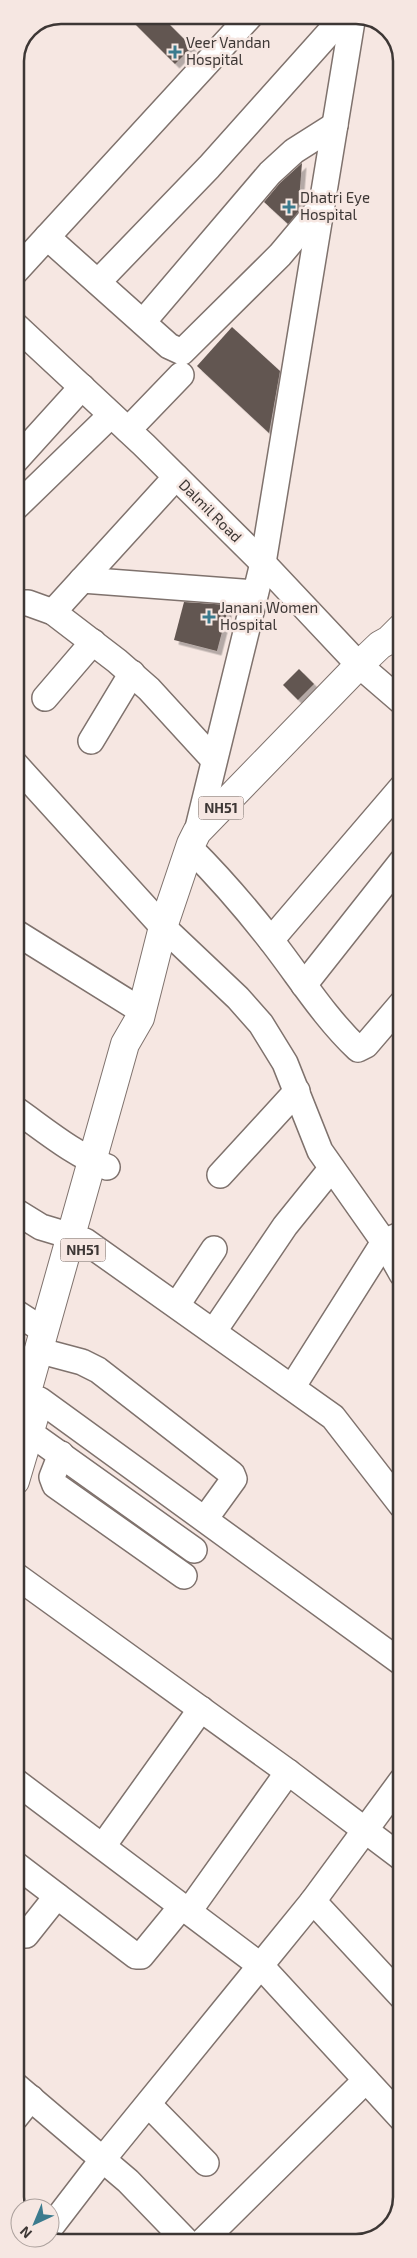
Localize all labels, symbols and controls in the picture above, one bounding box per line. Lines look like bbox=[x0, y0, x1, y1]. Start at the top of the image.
place label: Veer Vandan Hospital bbox=[186, 33, 271, 68]
marker: Veer Vandan Hospital bbox=[168, 45, 182, 59]
place label: Dhatri Eye Hospital bbox=[300, 188, 370, 223]
marker: Dhatri Eye Hospital bbox=[282, 200, 296, 214]
street label: Dalmil Road bbox=[176, 475, 246, 545]
place label: Janani Women Hospital bbox=[220, 598, 318, 633]
marker: Janani Women Hospital bbox=[202, 610, 216, 624]
road number: NH51 bbox=[198, 796, 244, 820]
road number: NH51 bbox=[61, 1238, 106, 1262]
north arrow bbox=[10, 2198, 60, 2248]
text: N bbox=[16, 2223, 35, 2242]

